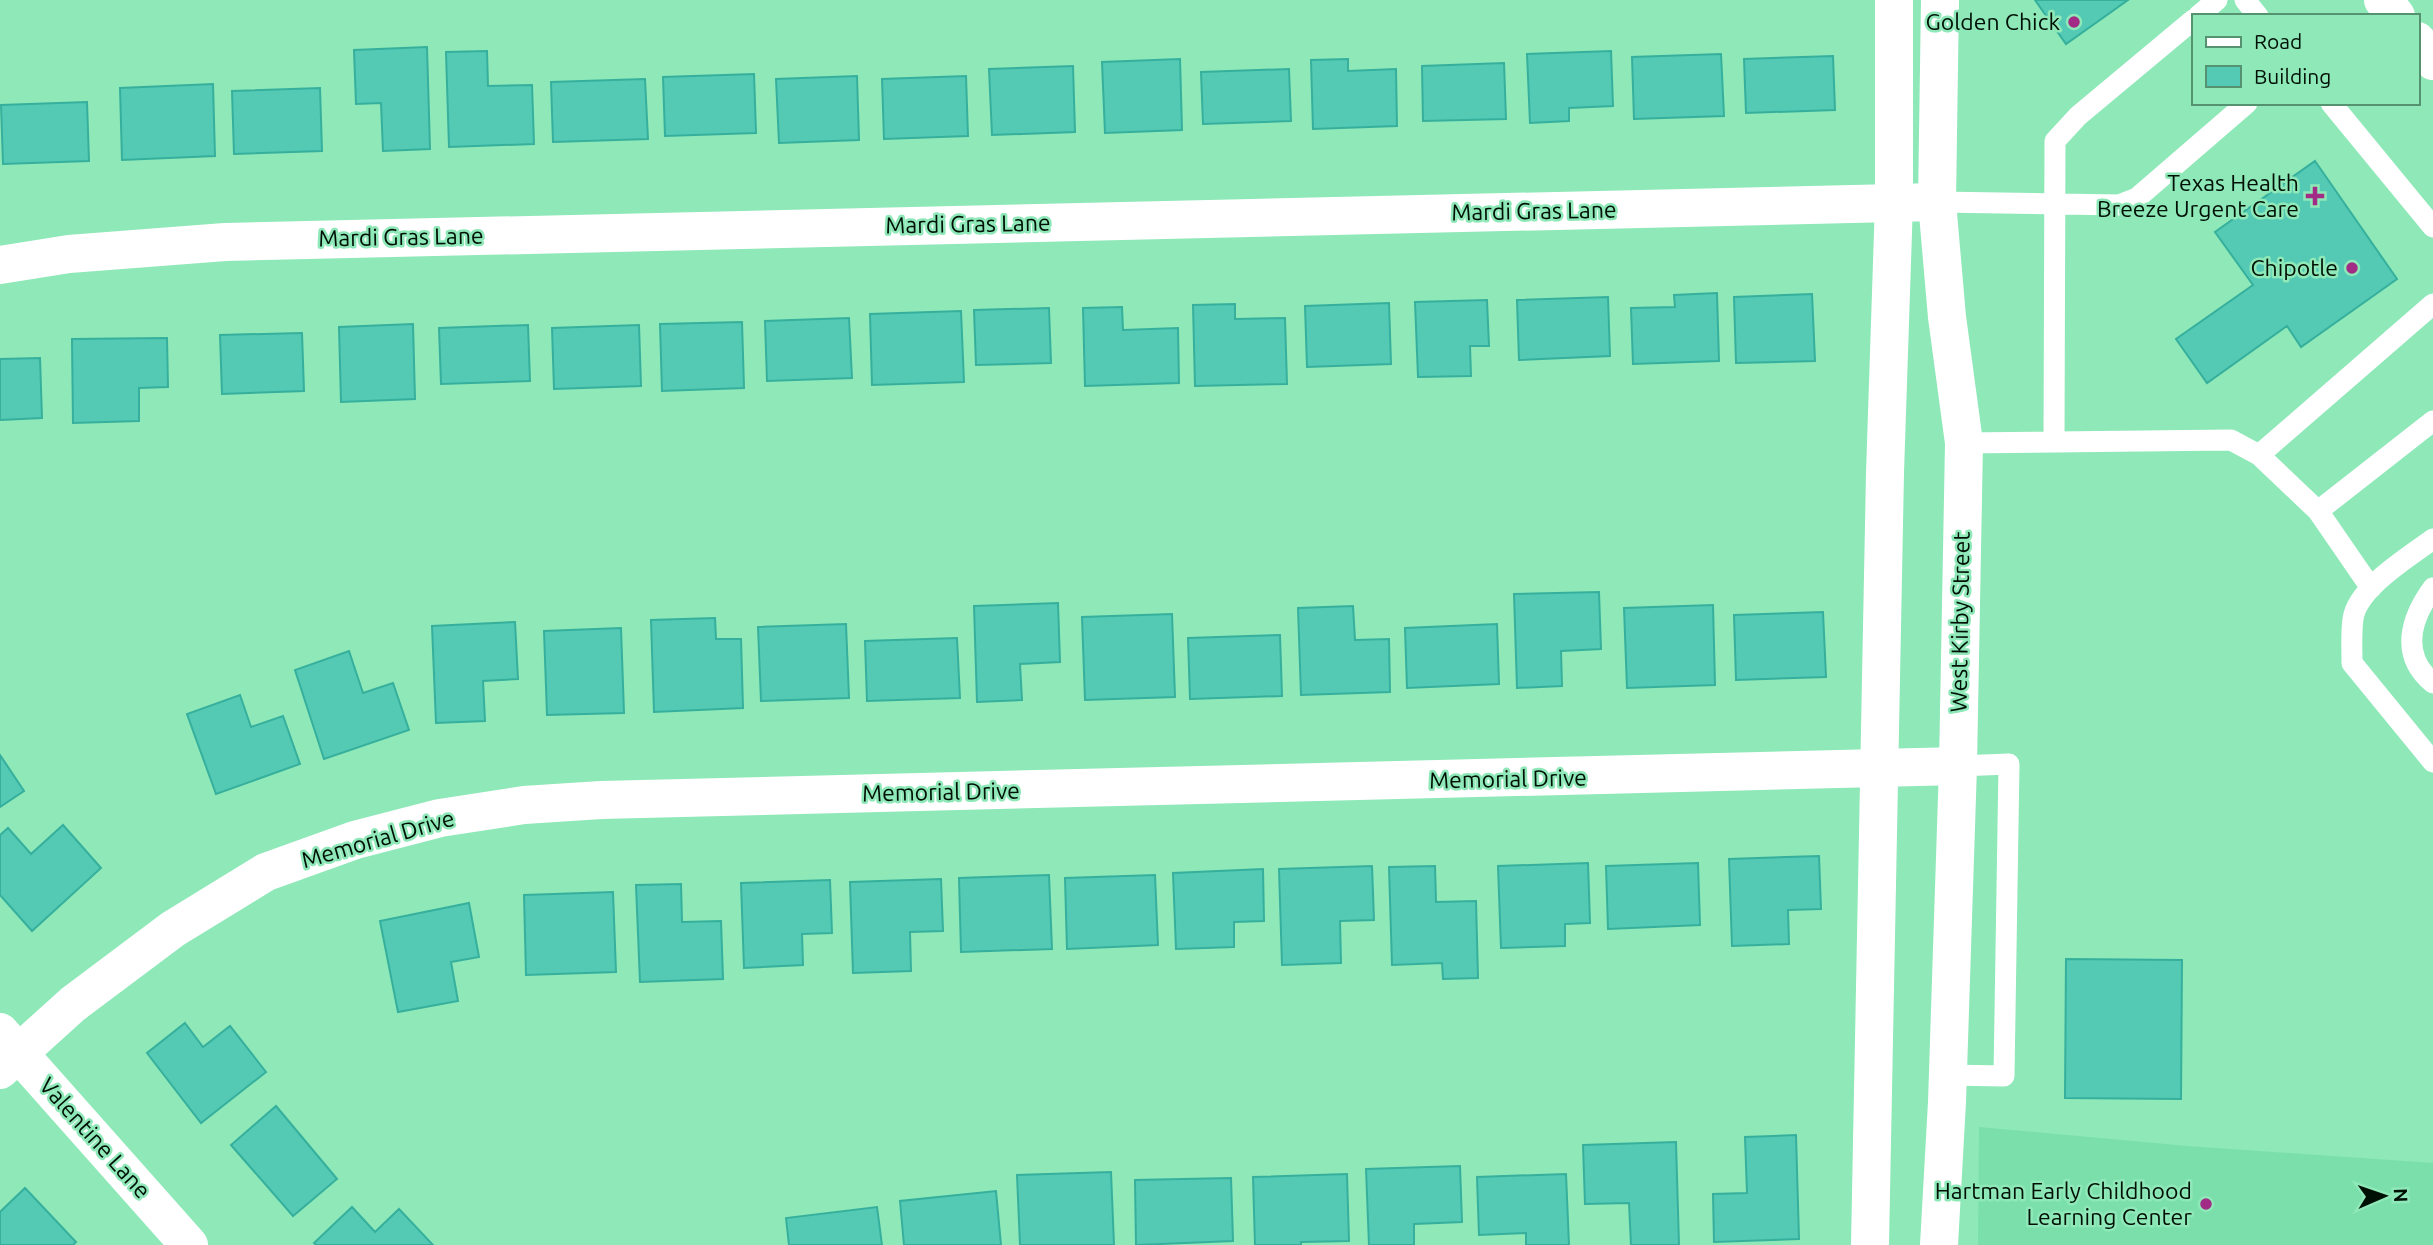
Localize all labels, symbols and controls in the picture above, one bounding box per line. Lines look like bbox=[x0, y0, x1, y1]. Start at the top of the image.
place label: Golden Chick bbox=[1926, 9, 2060, 34]
marker: Golden Chick bbox=[2066, 14, 2082, 30]
legend bbox=[2192, 14, 2419, 105]
text: Road bbox=[2254, 29, 2302, 53]
text: Building bbox=[2254, 64, 2331, 88]
place label: Texas Health Breeze Urgent Care bbox=[2097, 170, 2299, 221]
marker: Texas Health Breeze Urgent Care bbox=[2305, 186, 2325, 206]
street label: Mardi Gras Lane bbox=[1451, 197, 1617, 224]
street label: Mardi Gras Lane bbox=[885, 210, 1051, 237]
street label: Mardi Gras Lane bbox=[318, 223, 484, 250]
place label: Chipotle bbox=[2251, 255, 2338, 280]
marker: Chipotle bbox=[2344, 260, 2360, 276]
street label: West Kirby Street bbox=[1945, 531, 1974, 713]
street label: Memorial Drive bbox=[1429, 765, 1587, 792]
street label: Memorial Drive bbox=[862, 778, 1020, 805]
street label: Memorial Drive bbox=[299, 805, 457, 872]
street label: Valentine Lane bbox=[35, 1072, 156, 1203]
north arrow bbox=[2349, 1161, 2419, 1231]
place label: Hartman Early Childhood Learning Center bbox=[1935, 1178, 2192, 1229]
text: N bbox=[2390, 1188, 2412, 1203]
marker: Hartman Early Childhood Learning Center bbox=[2198, 1196, 2214, 1212]

